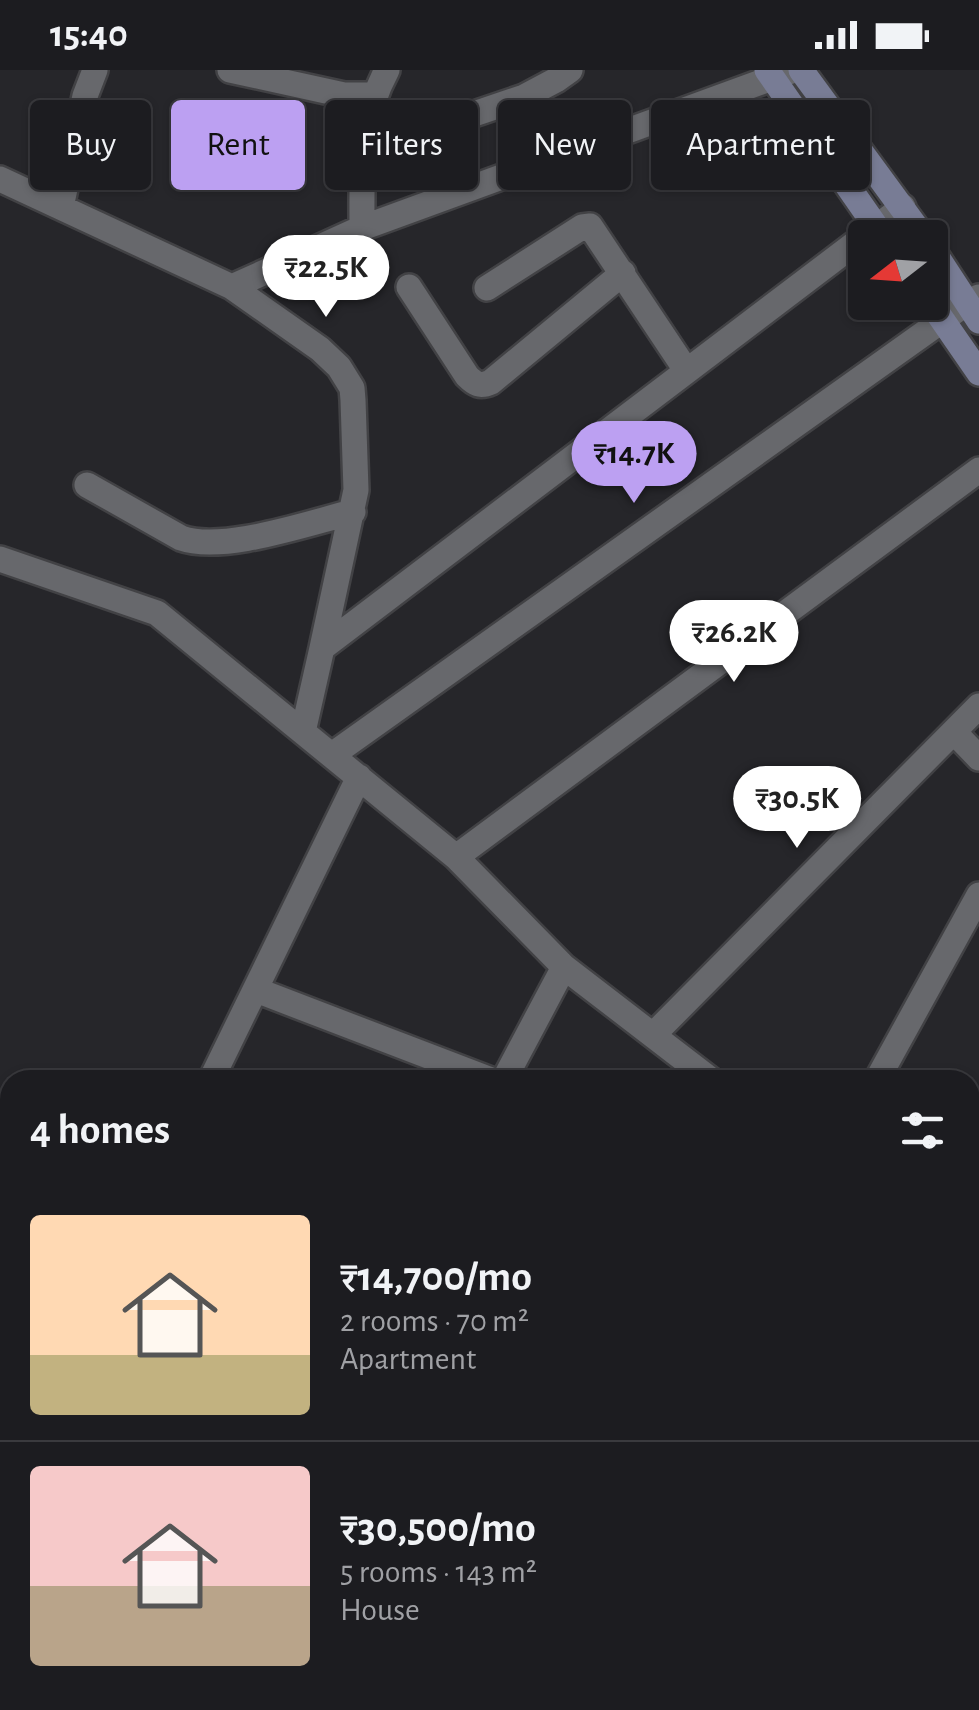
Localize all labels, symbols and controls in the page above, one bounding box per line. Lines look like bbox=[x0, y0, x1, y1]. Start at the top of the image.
text: 15:40 bbox=[50, 16, 128, 54]
chip: Buy bbox=[30, 100, 151, 190]
chip: Rent bbox=[171, 100, 305, 190]
chip: Filters bbox=[325, 100, 478, 190]
chip: New bbox=[498, 100, 631, 190]
chip: Apartment bbox=[651, 100, 870, 190]
north arrow bbox=[848, 220, 948, 320]
map controls bbox=[848, 220, 948, 320]
pin: ₹22.5K bbox=[245, 235, 407, 320]
text: ₹22.5K bbox=[284, 251, 368, 283]
pin: ₹14.7K bbox=[553, 421, 715, 506]
text: ₹14.7K bbox=[594, 437, 674, 469]
pin: ₹26.2K bbox=[653, 600, 815, 685]
text: ₹26.2K bbox=[691, 616, 777, 648]
pin: ₹30.5K bbox=[716, 766, 878, 851]
text: ₹30.5K bbox=[755, 782, 839, 814]
icon: filters bbox=[895, 1103, 950, 1158]
text: 4 homes bbox=[30, 1109, 170, 1151]
icon: home bbox=[110, 1255, 230, 1375]
text: ₹14,700/mo bbox=[340, 1256, 532, 1298]
text: 2 rooms · 70 m² bbox=[340, 1305, 529, 1337]
text: Apartment bbox=[340, 1343, 476, 1375]
icon: home bbox=[110, 1506, 230, 1626]
text: ₹30,500/mo bbox=[340, 1507, 536, 1549]
text: 5 rooms · 143 m² bbox=[340, 1556, 537, 1588]
text: House bbox=[340, 1594, 420, 1626]

